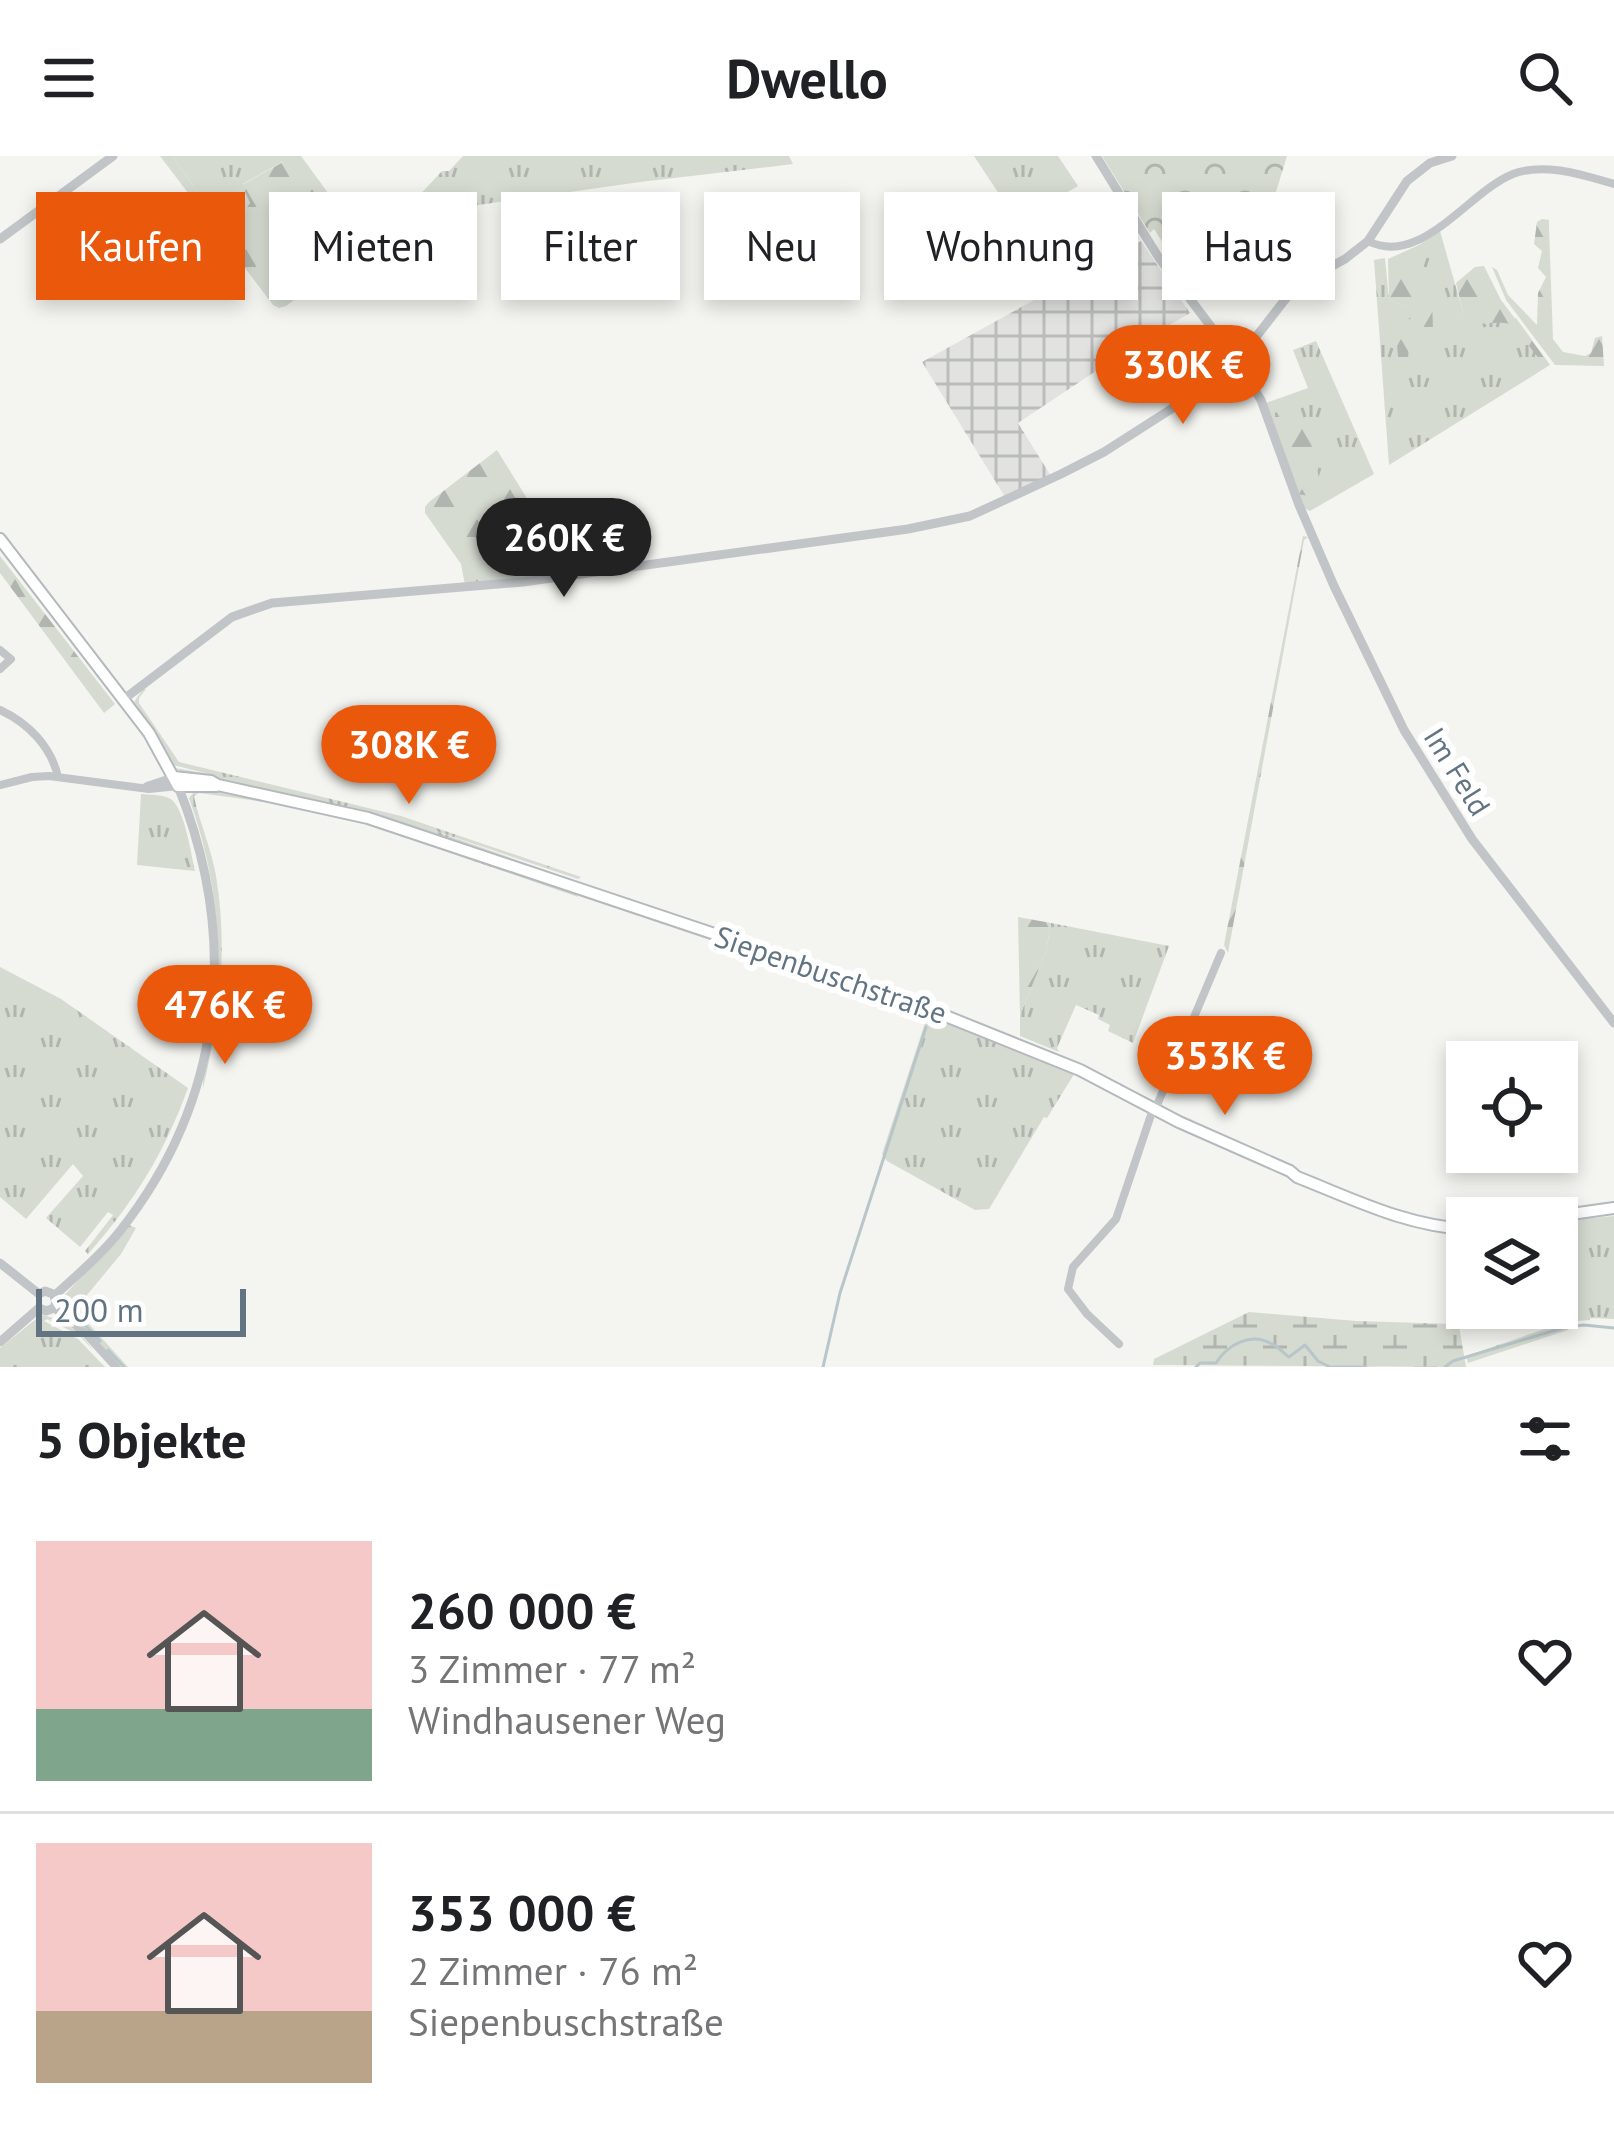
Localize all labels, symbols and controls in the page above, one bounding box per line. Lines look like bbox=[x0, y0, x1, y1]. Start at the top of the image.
text: Dwello bbox=[726, 43, 888, 113]
icon: menu bbox=[36, 45, 102, 111]
icon: search bbox=[1512, 45, 1578, 111]
chip: Kaufen bbox=[36, 192, 245, 300]
chip: Mieten bbox=[269, 192, 477, 300]
chip: Filter bbox=[501, 192, 680, 300]
chip: Neu bbox=[704, 192, 860, 300]
chip: Wohnung bbox=[884, 192, 1138, 300]
chip: Haus bbox=[1162, 192, 1335, 300]
pin: 330K € bbox=[1085, 325, 1281, 427]
text: 330K € bbox=[1122, 338, 1244, 389]
pin: 260K € bbox=[466, 498, 662, 600]
text: 260K € bbox=[503, 511, 625, 562]
pin: 308K € bbox=[311, 705, 507, 807]
text: 308K € bbox=[348, 718, 470, 769]
street label: Im Feld bbox=[1416, 720, 1500, 822]
street label: Siepenbuschstraße bbox=[710, 916, 952, 1032]
pin: 476K € bbox=[127, 965, 323, 1067]
text: 476K € bbox=[164, 978, 286, 1029]
pin: 353K € bbox=[1127, 1016, 1323, 1118]
text: 353K € bbox=[1164, 1029, 1286, 1080]
map controls bbox=[1446, 1041, 1578, 1329]
button: locate bbox=[1446, 1041, 1578, 1173]
button: layers bbox=[1446, 1197, 1578, 1329]
scale bar bbox=[36, 1283, 246, 1336]
text: 200 m bbox=[54, 1288, 144, 1331]
text: 5 Objekte bbox=[36, 1406, 247, 1472]
icon: filters bbox=[1512, 1406, 1578, 1472]
text: 260 000 € bbox=[408, 1577, 636, 1643]
icon: home bbox=[132, 1589, 276, 1733]
icon: heart bbox=[1512, 1628, 1578, 1694]
text: 3 Zimmer · 77 m² bbox=[408, 1643, 696, 1694]
text: Windhausener Weg bbox=[408, 1694, 726, 1745]
text: 353 000 € bbox=[408, 1879, 636, 1945]
icon: home bbox=[132, 1891, 276, 2035]
icon: heart bbox=[1512, 1930, 1578, 1996]
text: 2 Zimmer · 76 m² bbox=[408, 1945, 698, 1996]
text: Siepenbuschstraße bbox=[408, 1996, 724, 2047]

